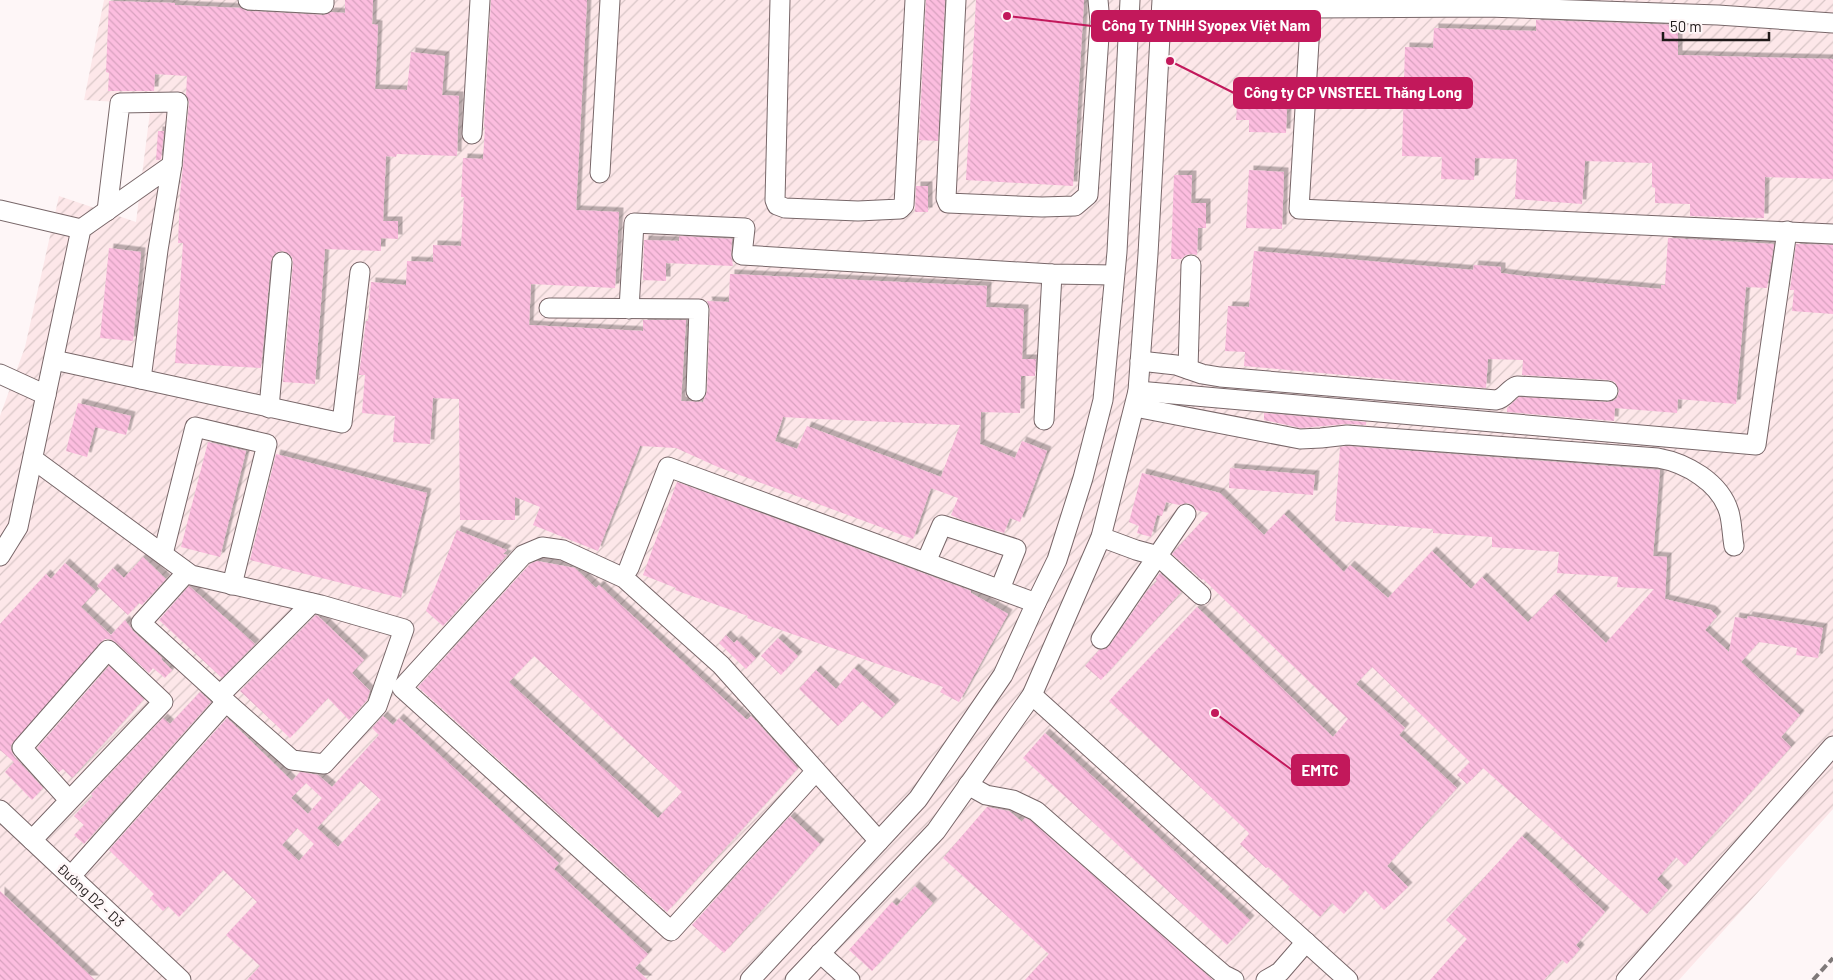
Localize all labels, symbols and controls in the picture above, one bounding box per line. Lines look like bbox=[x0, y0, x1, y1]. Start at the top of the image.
scale bar bbox=[1663, 10, 1769, 42]
callout: Công Ty TNHH Syopex Việt Nam bbox=[1092, 11, 1320, 41]
text: Công Ty TNHH Syopex Việt Nam bbox=[1102, 16, 1310, 35]
text: 50 m bbox=[1670, 17, 1702, 35]
callout: Công ty CP VNSTEEL Thăng Long bbox=[1234, 78, 1472, 108]
text: Công ty CP VNSTEEL Thăng Long bbox=[1244, 83, 1462, 101]
callout: EMTC bbox=[1292, 755, 1349, 785]
text: EMTC bbox=[1302, 761, 1338, 779]
street label: Đường D2 - D3 bbox=[54, 860, 128, 930]

